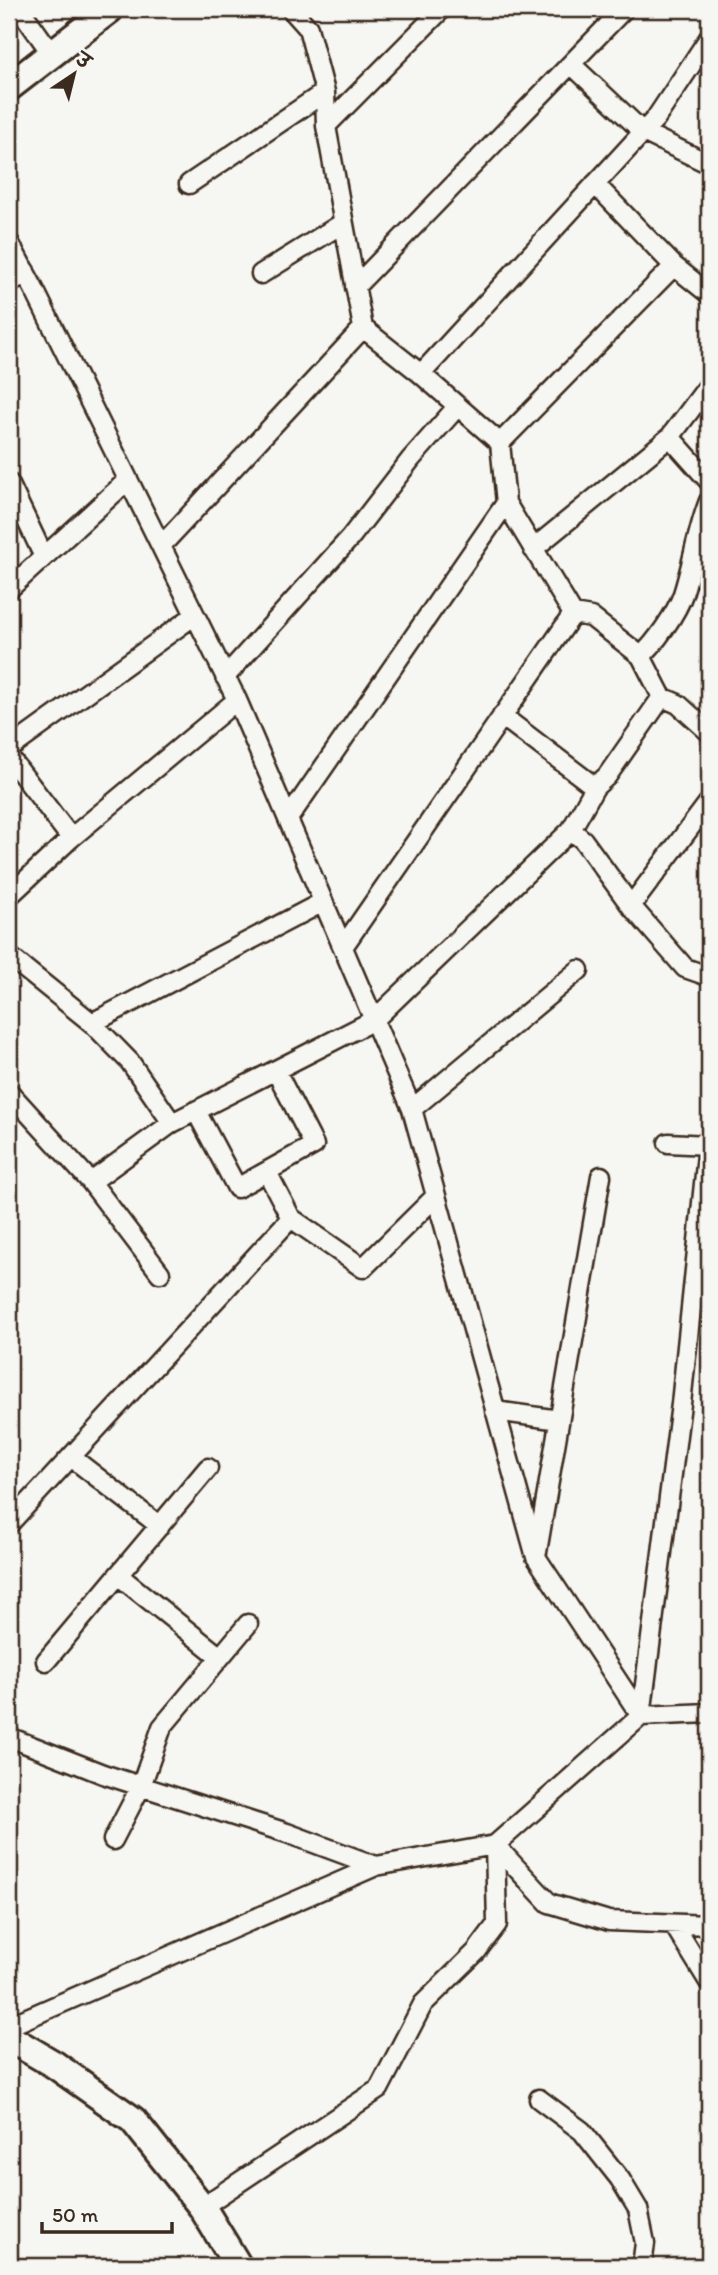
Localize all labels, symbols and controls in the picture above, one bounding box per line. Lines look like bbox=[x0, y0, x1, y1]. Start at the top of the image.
north arrow bbox=[38, 38, 108, 108]
text: उ bbox=[70, 46, 97, 75]
scale bar bbox=[42, 2191, 172, 2235]
text: 50 m bbox=[52, 2202, 99, 2227]

